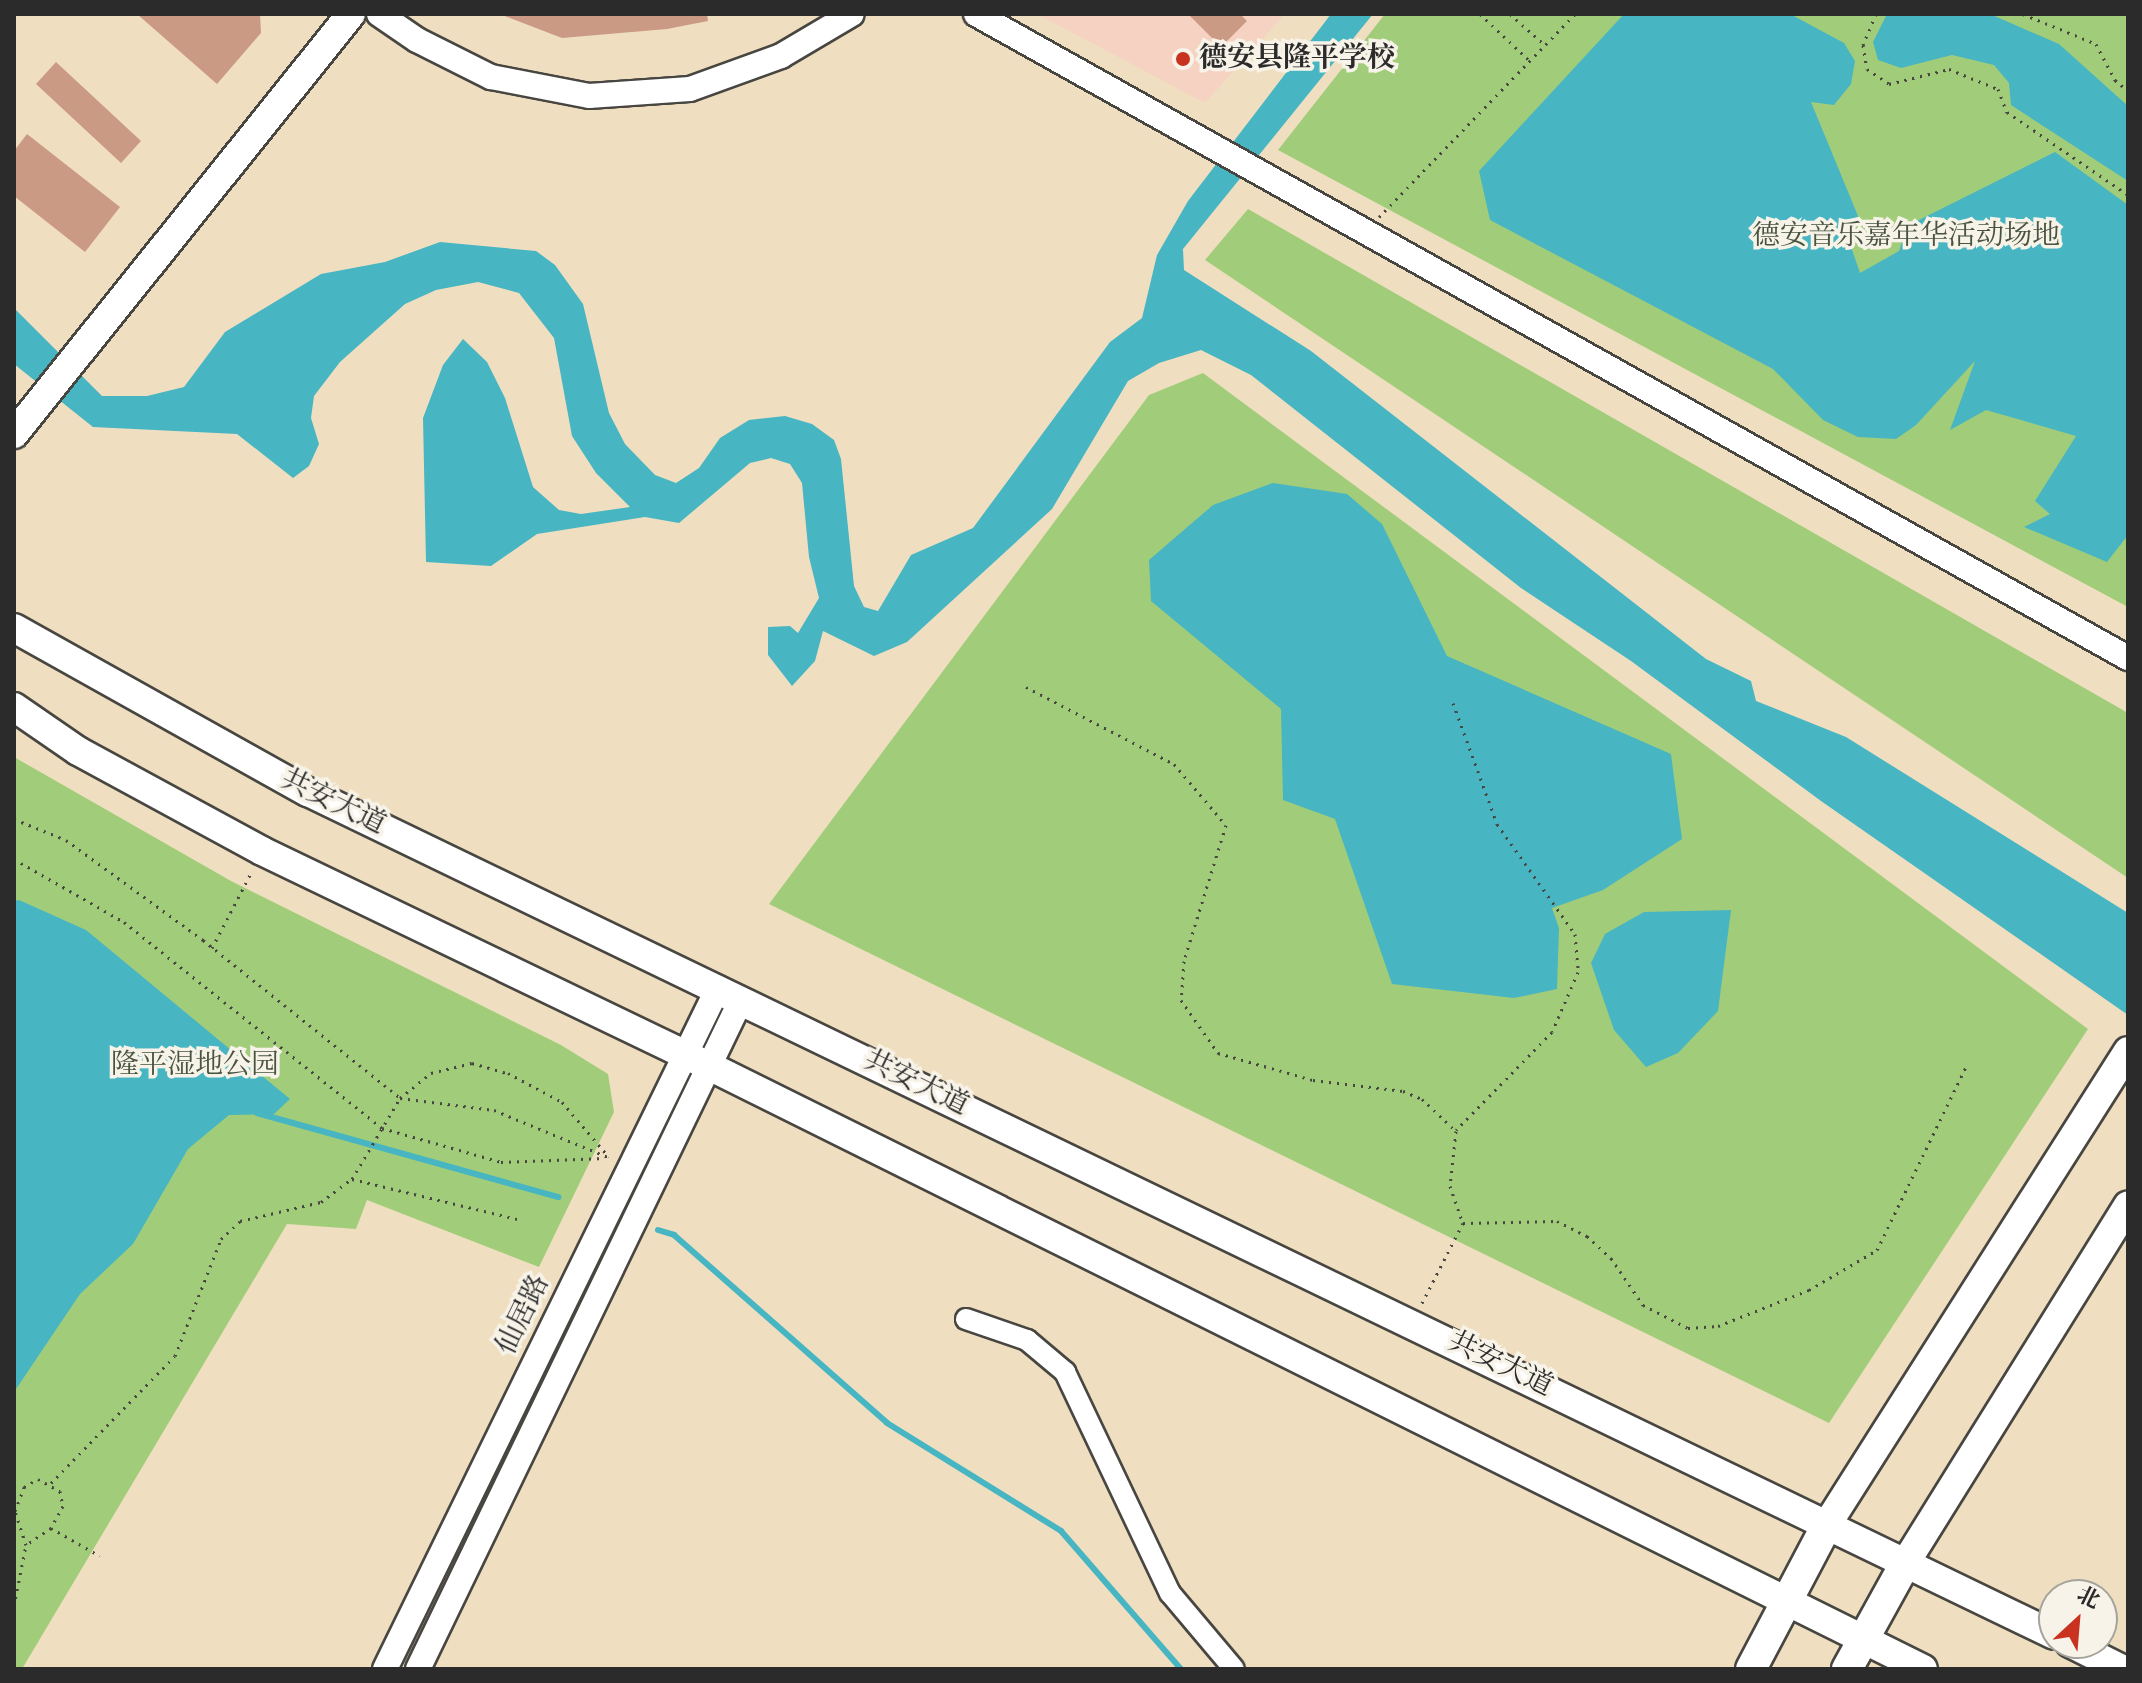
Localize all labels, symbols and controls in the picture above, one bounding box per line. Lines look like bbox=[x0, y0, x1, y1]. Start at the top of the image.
place label: 德安县隆平学校 bbox=[1199, 42, 1395, 76]
marker: 德安县隆平学校 bbox=[1174, 50, 1192, 68]
park label: 德安音乐嘉年华活动场地 bbox=[1752, 220, 2060, 254]
street label: 共安大道 bbox=[275, 763, 391, 843]
street label: 共安大道 bbox=[858, 1044, 974, 1124]
park label: 隆平湿地公园 bbox=[111, 1049, 279, 1083]
street label: 仙居路 bbox=[490, 1270, 558, 1360]
street label: 共安大道 bbox=[1442, 1325, 1558, 1405]
north arrow bbox=[2038, 1579, 2118, 1659]
text: 北 bbox=[2071, 1580, 2105, 1618]

